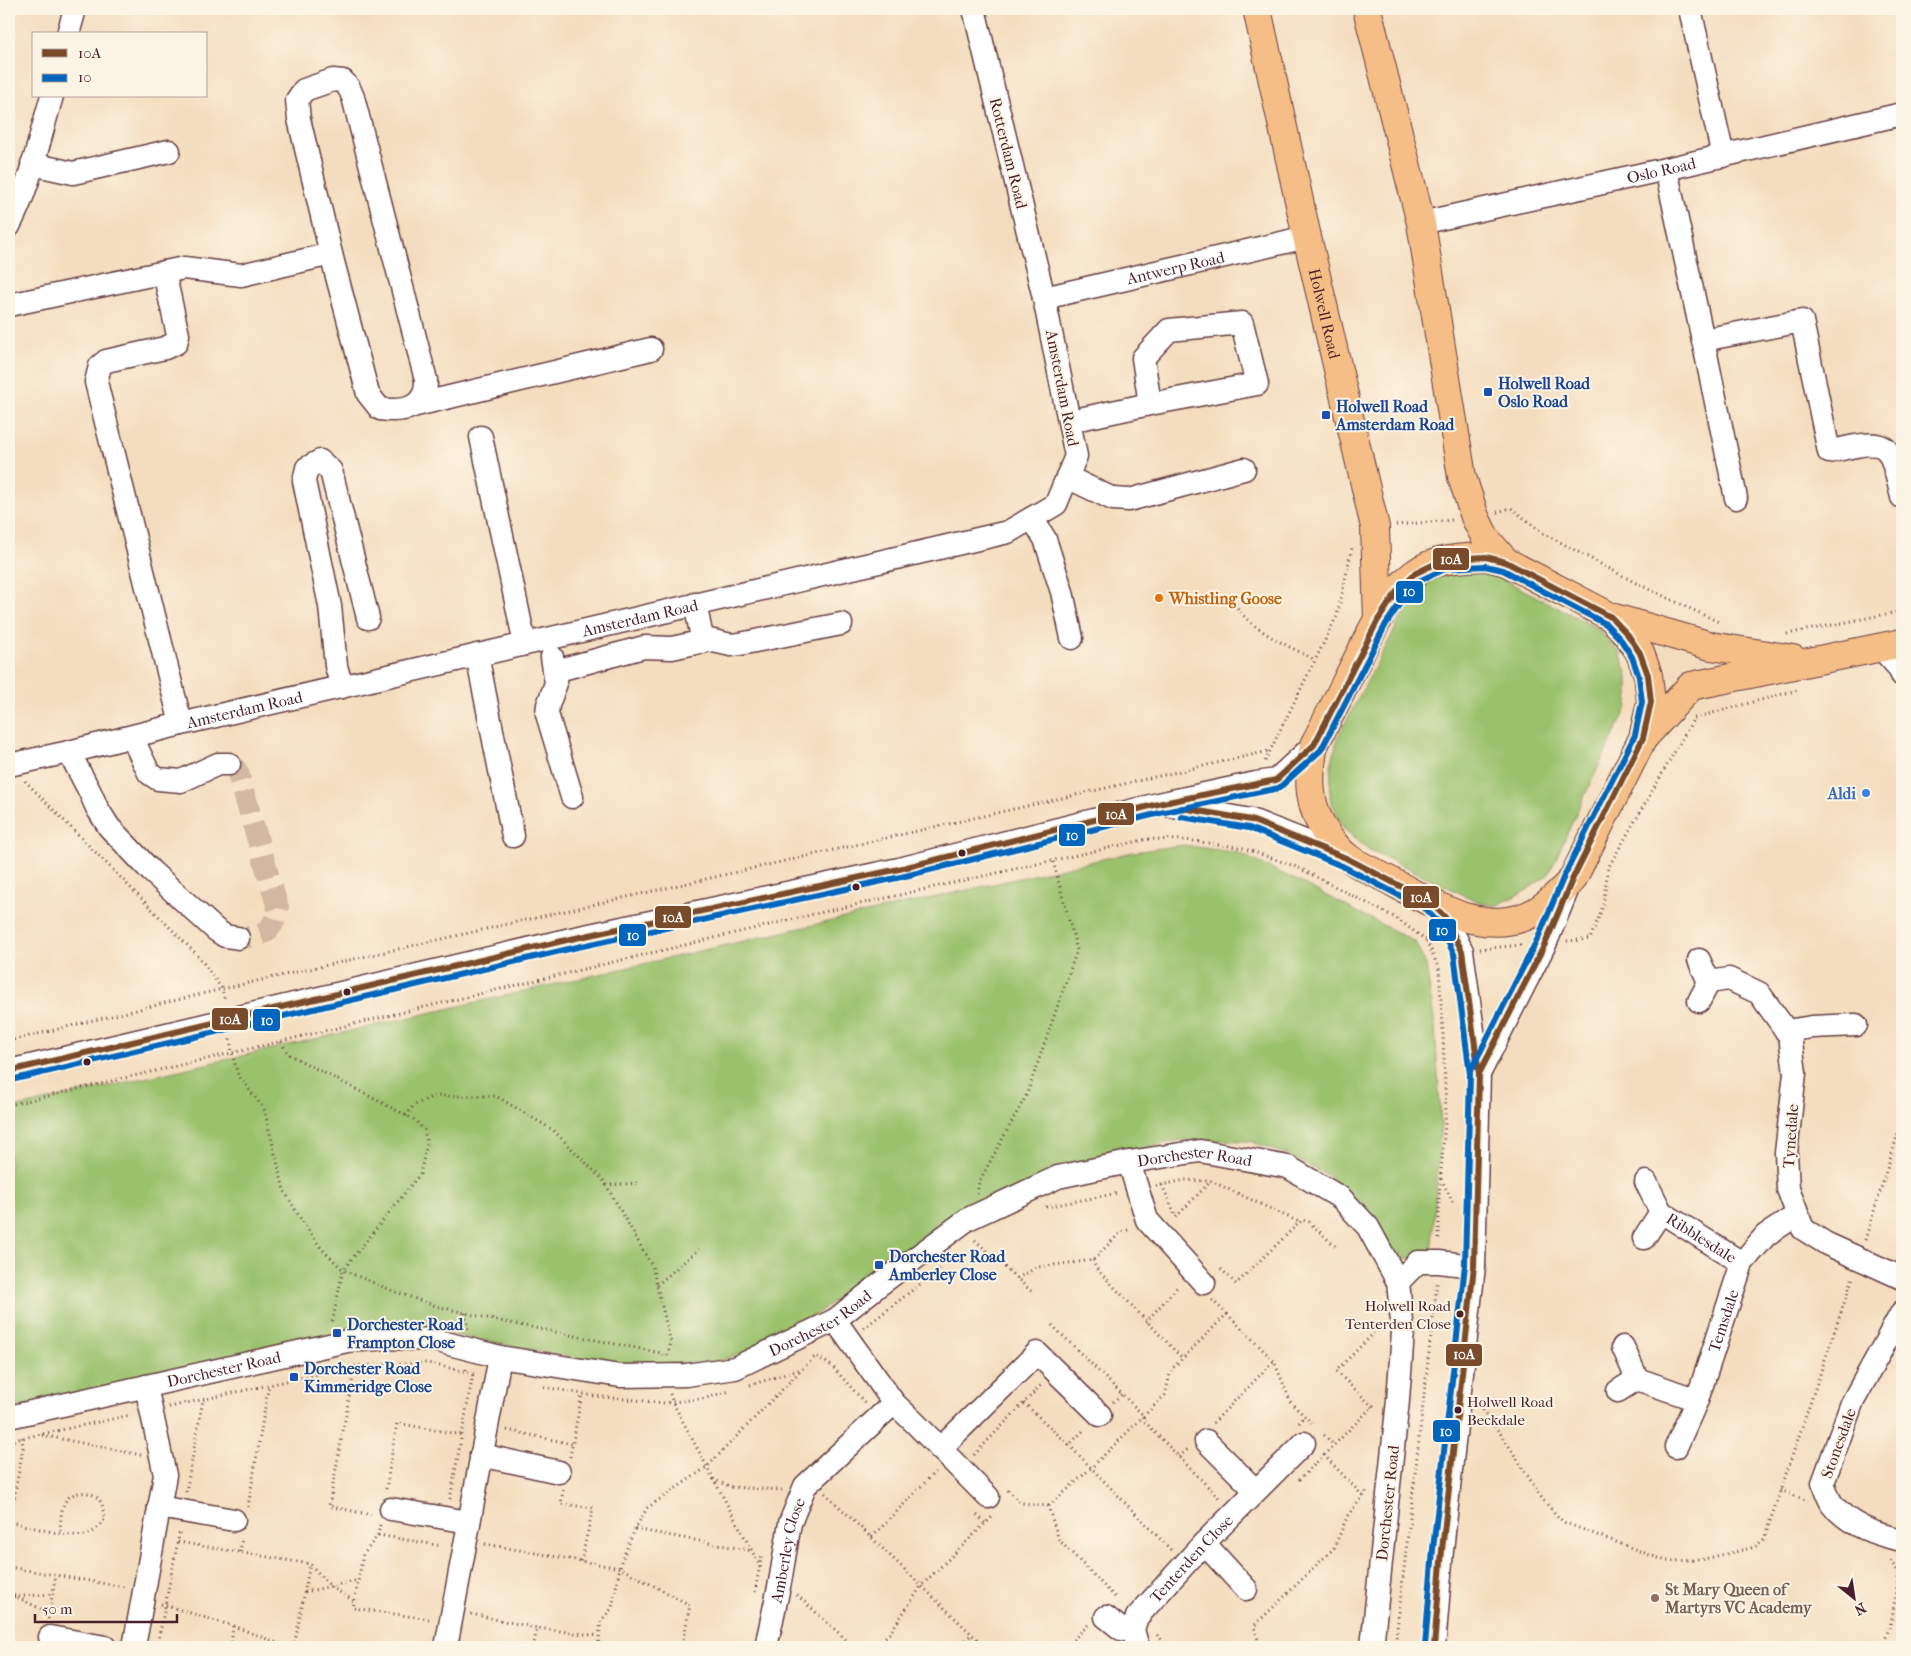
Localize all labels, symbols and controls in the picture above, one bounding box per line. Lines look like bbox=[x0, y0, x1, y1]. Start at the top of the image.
legend bbox=[32, 32, 208, 98]
text: 10A bbox=[78, 44, 102, 62]
text: 10 bbox=[78, 68, 92, 86]
street label: Rotterdam Road bbox=[986, 96, 1032, 211]
street label: Oslo Road bbox=[1625, 153, 1698, 187]
street label: Antwerp Road bbox=[1124, 247, 1227, 289]
street label: Holwell Road bbox=[1305, 267, 1344, 361]
street label: Amsterdam Road bbox=[1042, 327, 1083, 448]
place label: Holwell Road Oslo Road bbox=[1498, 374, 1591, 411]
marker: Holwell Road Oslo Road bbox=[1482, 386, 1494, 398]
place label: Holwell Road Amsterdam Road bbox=[1335, 397, 1456, 434]
marker: Holwell Road Amsterdam Road bbox=[1320, 409, 1332, 421]
line badge: 10A bbox=[1432, 547, 1470, 571]
text: 10A bbox=[1440, 551, 1463, 568]
line badge: 10 bbox=[1395, 580, 1424, 604]
text: 10 bbox=[1403, 583, 1416, 600]
place label: Whistling Goose bbox=[1168, 589, 1282, 609]
marker: Whistling Goose bbox=[1153, 592, 1165, 604]
street label: Amsterdam Road bbox=[579, 595, 700, 641]
street label: Amsterdam Road bbox=[184, 687, 305, 733]
place label: Aldi bbox=[1827, 784, 1856, 803]
marker: Aldi bbox=[1860, 787, 1872, 799]
line badge: 10A bbox=[1097, 802, 1135, 826]
text: 10A bbox=[1105, 806, 1128, 823]
line badge: 10 bbox=[1058, 823, 1086, 847]
text: 10 bbox=[1066, 827, 1079, 844]
unlabelled marker bbox=[957, 848, 967, 858]
unlabelled marker bbox=[851, 882, 861, 892]
line badge: 10A bbox=[1402, 885, 1440, 909]
text: 10A bbox=[1410, 889, 1433, 906]
line badge: 10A bbox=[654, 905, 692, 929]
text: 10A bbox=[662, 909, 685, 926]
line badge: 10 bbox=[1428, 918, 1457, 942]
text: 10 bbox=[1436, 922, 1449, 939]
line badge: 10 bbox=[618, 923, 647, 947]
text: 10 bbox=[627, 927, 640, 944]
unlabelled marker bbox=[342, 987, 352, 997]
line badge: 10A bbox=[211, 1007, 249, 1031]
line badge: 10 bbox=[252, 1008, 281, 1032]
text: 10A bbox=[219, 1011, 242, 1028]
text: 10 bbox=[261, 1012, 274, 1029]
unlabelled marker bbox=[82, 1057, 92, 1067]
street label: Tynedale bbox=[1779, 1103, 1802, 1169]
street label: Dorchester Road bbox=[1136, 1142, 1254, 1171]
street label: Ribblesdale bbox=[1663, 1209, 1740, 1267]
place label: Dorchester Road Amberley Close bbox=[888, 1247, 1006, 1285]
marker: Dorchester Road Amberley Close bbox=[873, 1259, 885, 1271]
street label: Dorchester Road bbox=[765, 1286, 875, 1361]
street label: Temsdale bbox=[1704, 1287, 1743, 1355]
place label: Holwell Road Tenterden Close bbox=[1345, 1297, 1452, 1333]
marker: Holwell Road Tenterden Close bbox=[1455, 1309, 1465, 1319]
place label: Dorchester Road Frampton Close bbox=[346, 1315, 464, 1353]
marker: Dorchester Road Frampton Close bbox=[331, 1327, 343, 1339]
line badge: 10A bbox=[1445, 1343, 1483, 1367]
text: 10A bbox=[1453, 1346, 1476, 1363]
street label: Dorchester Road bbox=[165, 1347, 283, 1391]
place label: Dorchester Road Kimmeridge Close bbox=[304, 1359, 432, 1397]
marker: Dorchester Road Kimmeridge Close bbox=[288, 1371, 300, 1383]
place label: Holwell Road Beckdale bbox=[1467, 1393, 1554, 1429]
marker: Holwell Road Beckdale bbox=[1453, 1405, 1463, 1415]
street label: Stonesdale bbox=[1817, 1405, 1860, 1481]
line badge: 10 bbox=[1432, 1419, 1461, 1443]
text: 10 bbox=[1440, 1423, 1453, 1440]
street label: Dorchester Road bbox=[1372, 1444, 1403, 1562]
street label: Amberley Close bbox=[767, 1495, 809, 1606]
street label: Tenterden Close bbox=[1146, 1511, 1237, 1607]
north arrow bbox=[1828, 1574, 1878, 1624]
place label: St Mary Queen of Martyrs VC Academy bbox=[1664, 1580, 1813, 1618]
scale bar bbox=[35, 1591, 178, 1623]
marker: St Mary Queen of Martyrs VC Academy bbox=[1649, 1592, 1661, 1604]
text: N bbox=[1851, 1599, 1869, 1619]
text: 50 m bbox=[42, 1600, 73, 1618]

